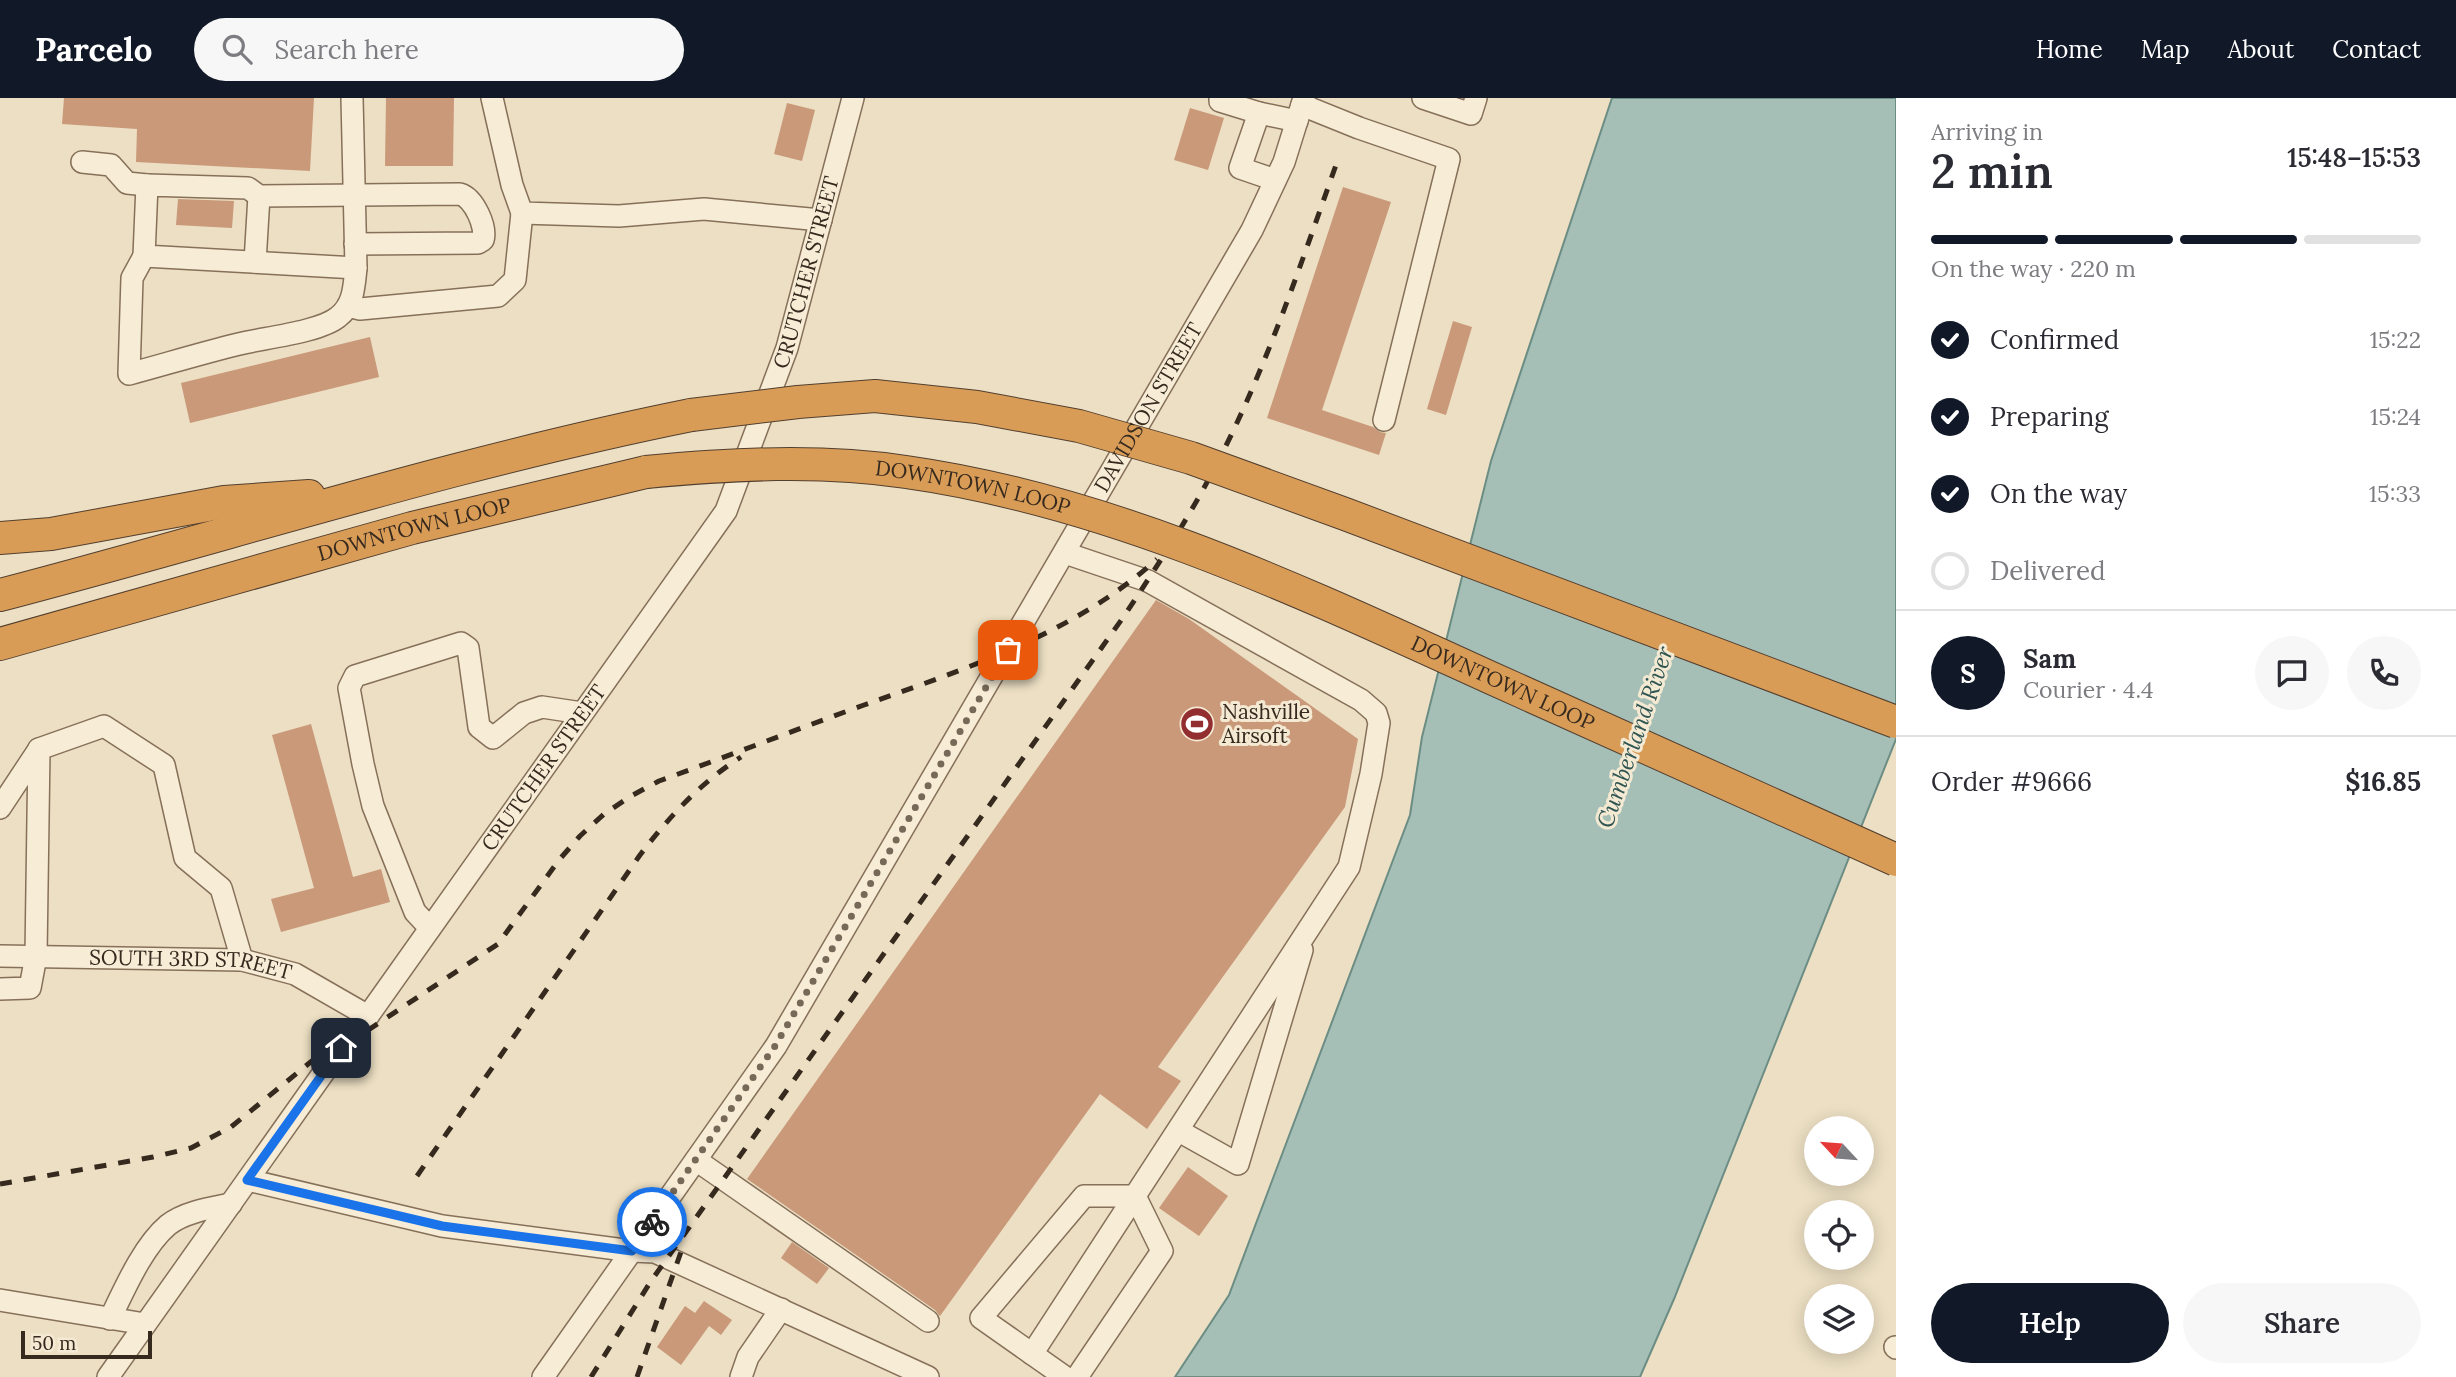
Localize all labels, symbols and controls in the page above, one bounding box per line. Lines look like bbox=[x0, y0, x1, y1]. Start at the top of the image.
search box bbox=[194, 18, 684, 81]
text: Parcelo bbox=[35, 28, 152, 70]
icon: search bbox=[218, 30, 256, 68]
text: Search here bbox=[274, 33, 419, 66]
text: Home bbox=[2036, 34, 2103, 65]
text: Map bbox=[2141, 34, 2190, 65]
text: About bbox=[2228, 34, 2294, 65]
text: Contact bbox=[2332, 34, 2421, 65]
text: Arriving in bbox=[1931, 117, 2043, 146]
text: 15:48–15:53 bbox=[2287, 141, 2421, 174]
text: 2 min bbox=[1931, 142, 2053, 201]
street label: CRUTCHER STREET bbox=[766, 173, 845, 372]
text: On the way · 220 m bbox=[1931, 254, 2136, 283]
street label: DAVIDSON STREET bbox=[1088, 317, 1208, 497]
icon: check bbox=[1931, 321, 1969, 359]
text: Confirmed bbox=[1990, 323, 2119, 356]
text: 15:22 bbox=[2370, 325, 2421, 354]
icon: check bbox=[1931, 398, 1969, 436]
text: Preparing bbox=[1990, 400, 2109, 433]
text: 15:24 bbox=[2370, 402, 2421, 431]
street label: DOWNTOWN LOOP bbox=[874, 454, 1074, 520]
icon: check bbox=[1931, 475, 1969, 513]
text: On the way bbox=[1990, 477, 2127, 510]
text: 15:33 bbox=[2369, 479, 2421, 508]
street label: DOWNTOWN LOOP bbox=[314, 491, 514, 567]
text: Delivered bbox=[1990, 554, 2106, 587]
pin bbox=[978, 620, 1038, 680]
street label: DOWNTOWN LOOP bbox=[1407, 629, 1599, 736]
icon: bag bbox=[989, 631, 1027, 669]
button: chat bbox=[2255, 636, 2329, 710]
button: phone bbox=[2347, 636, 2421, 710]
water label: Cumberland River bbox=[1590, 642, 1679, 831]
text: Sam bbox=[2023, 642, 2076, 675]
text: S bbox=[1960, 657, 1976, 690]
text: Courier · 4.4 bbox=[2023, 675, 2154, 704]
street label: CRUTCHER STREET bbox=[475, 679, 612, 856]
place label: Nashville Airsoft bbox=[1221, 698, 1310, 749]
sports icon: Nashville Airsoft bbox=[1178, 705, 1216, 743]
text: Order #9666 bbox=[1931, 765, 2092, 798]
text: $16.85 bbox=[2345, 765, 2421, 798]
street label: SOUTH 3RD STREET bbox=[89, 943, 295, 986]
pin bbox=[311, 1018, 371, 1078]
icon: home bbox=[322, 1029, 360, 1067]
north arrow bbox=[1804, 1116, 1874, 1186]
map controls bbox=[1804, 1116, 1874, 1354]
courier bbox=[617, 1187, 687, 1257]
button: locate bbox=[1804, 1200, 1874, 1270]
icon: bike bbox=[633, 1203, 671, 1241]
button: Help bbox=[1931, 1283, 2169, 1363]
button: Share bbox=[2183, 1283, 2421, 1363]
button: layers bbox=[1804, 1284, 1874, 1354]
scale bar bbox=[21, 1328, 152, 1360]
text: 50 m bbox=[32, 1331, 76, 1355]

